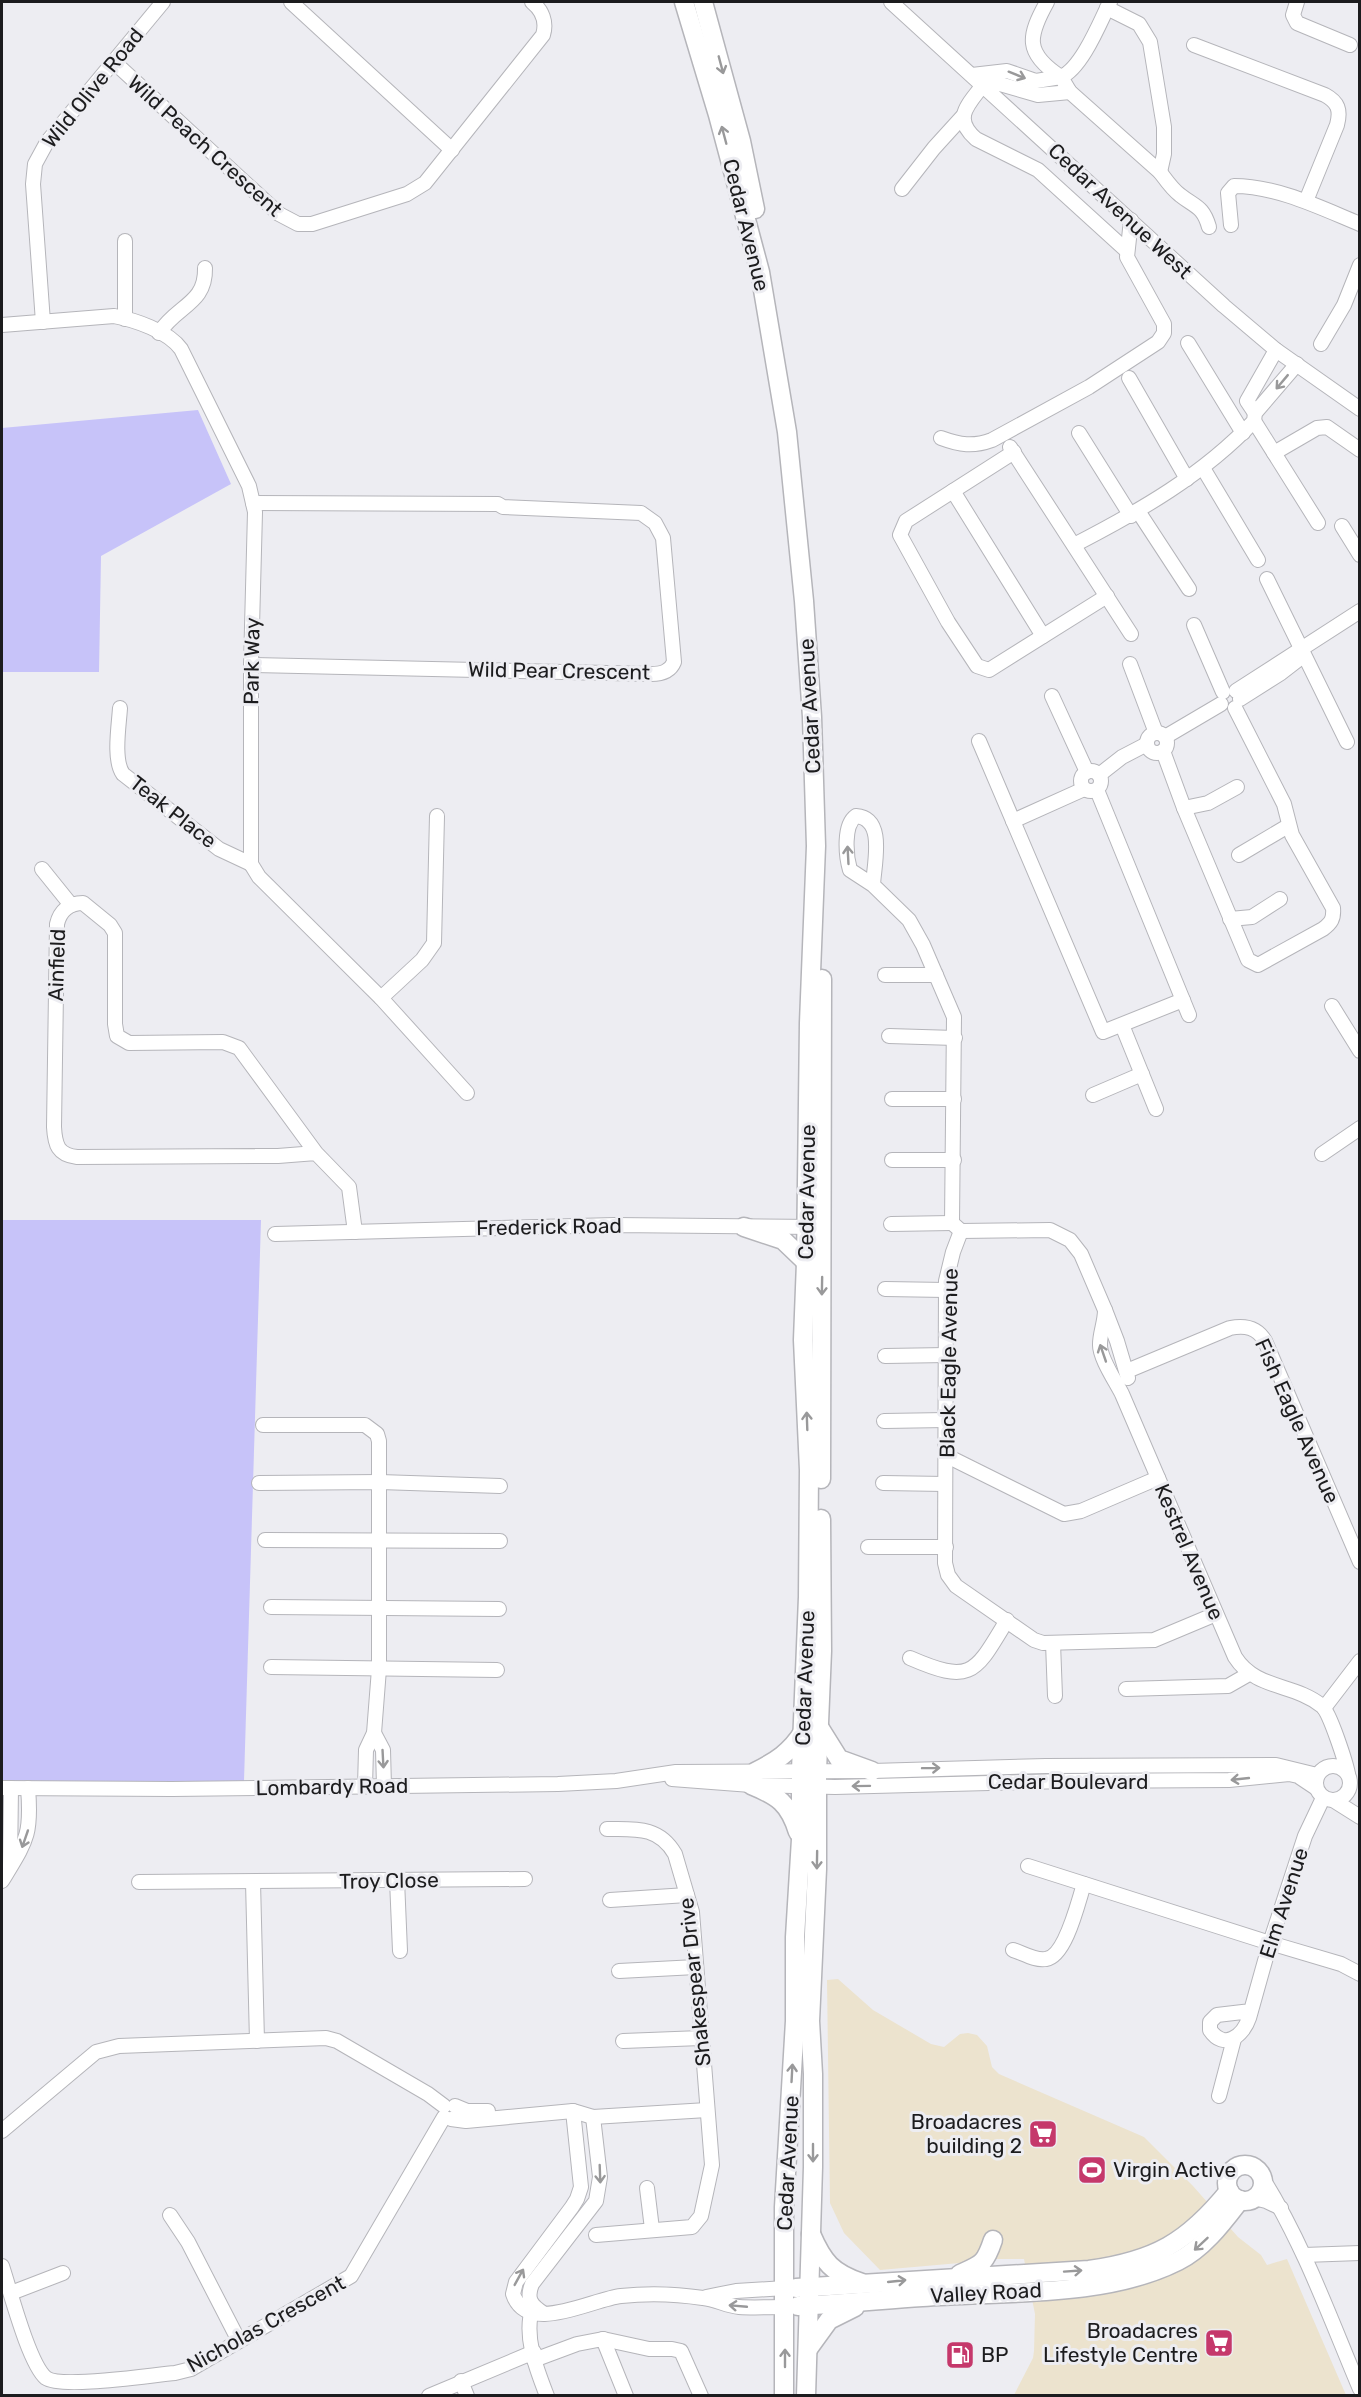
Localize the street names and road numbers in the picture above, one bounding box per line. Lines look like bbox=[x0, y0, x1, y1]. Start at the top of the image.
street label: Wild Olive Road bbox=[37, 23, 149, 153]
street label: Wild Peach Crescent bbox=[123, 70, 288, 222]
street label: Cedar Avenue West bbox=[1043, 138, 1197, 284]
street label: Cedar Avenue bbox=[718, 156, 775, 294]
street label: Park Way bbox=[238, 617, 265, 705]
street label: Cedar Avenue bbox=[793, 638, 826, 774]
street label: Wild Pear Crescent bbox=[468, 656, 650, 685]
street label: Teak Place bbox=[125, 770, 222, 853]
street label: Ainfield bbox=[43, 928, 70, 1002]
street label: Cedar Avenue bbox=[793, 1124, 820, 1260]
street label: Frederick Road bbox=[476, 1213, 622, 1240]
street label: Black Eagle Avenue bbox=[934, 1268, 963, 1458]
street label: Fish Eagle Avenue bbox=[1250, 1334, 1345, 1507]
street label: Kestrel Avenue bbox=[1150, 1480, 1229, 1624]
street label: Cedar Avenue bbox=[790, 1610, 819, 1746]
street label: Cedar Boulevard bbox=[988, 1769, 1148, 1794]
street label: Lombardy Road bbox=[255, 1773, 409, 1800]
street label: Elm Avenue bbox=[1254, 1844, 1313, 1961]
street label: Troy Close bbox=[339, 1867, 439, 1894]
street label: Shakespear Drive bbox=[673, 1897, 716, 2068]
street label: Cedar Avenue bbox=[771, 2095, 804, 2231]
street label: Nicholas Crescent bbox=[182, 2270, 349, 2377]
street label: Valley Road bbox=[930, 2277, 1042, 2308]

